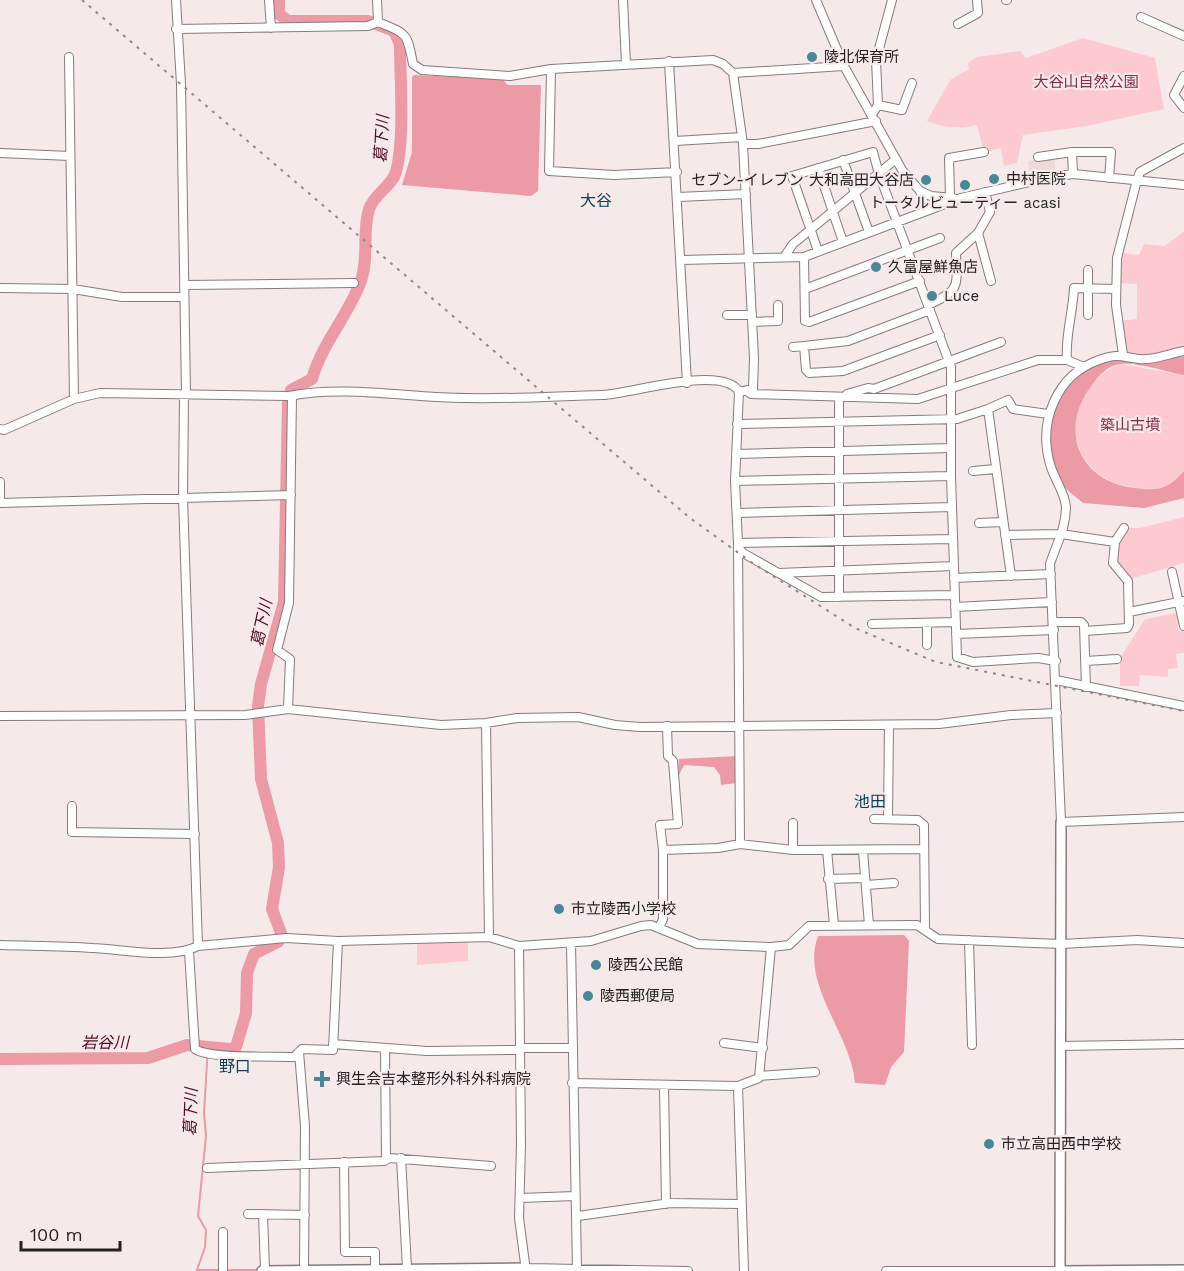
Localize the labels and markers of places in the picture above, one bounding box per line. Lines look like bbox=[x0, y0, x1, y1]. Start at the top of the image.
place label: 陵北保育所 bbox=[824, 48, 899, 66]
marker: 陵北保育所 bbox=[805, 50, 819, 64]
place label: 中村医院 bbox=[1006, 170, 1066, 188]
place label: セブン-イレブン 大和高田大谷店 bbox=[691, 171, 914, 189]
marker: 中村医院 bbox=[987, 172, 1001, 186]
marker: セブン-イレブン 大和高田大谷店 bbox=[919, 173, 933, 187]
marker: トータルビューティー acasi bbox=[958, 178, 972, 192]
place label: トータルビューティー acasi bbox=[869, 194, 1061, 212]
place label: 久富屋鮮魚店 bbox=[888, 258, 978, 276]
marker: 久富屋鮮魚店 bbox=[869, 260, 883, 274]
place label: Luce bbox=[944, 287, 979, 305]
marker: Luce bbox=[925, 289, 939, 303]
place label: 市立陵西小学校 bbox=[571, 900, 676, 918]
marker: 市立陵西小学校 bbox=[552, 902, 566, 916]
place label: 陵西公民館 bbox=[608, 956, 683, 974]
marker: 陵西公民館 bbox=[589, 958, 603, 972]
place label: 陵西郵便局 bbox=[600, 987, 675, 1005]
marker: 陵西郵便局 bbox=[581, 989, 595, 1003]
marker: 興生会吉本整形外科外科病院 bbox=[313, 1070, 331, 1088]
place label: 興生会吉本整形外科外科病院 bbox=[336, 1070, 531, 1088]
place label: 市立高田西中学校 bbox=[1001, 1135, 1121, 1153]
marker: 市立高田西中学校 bbox=[982, 1137, 996, 1151]

